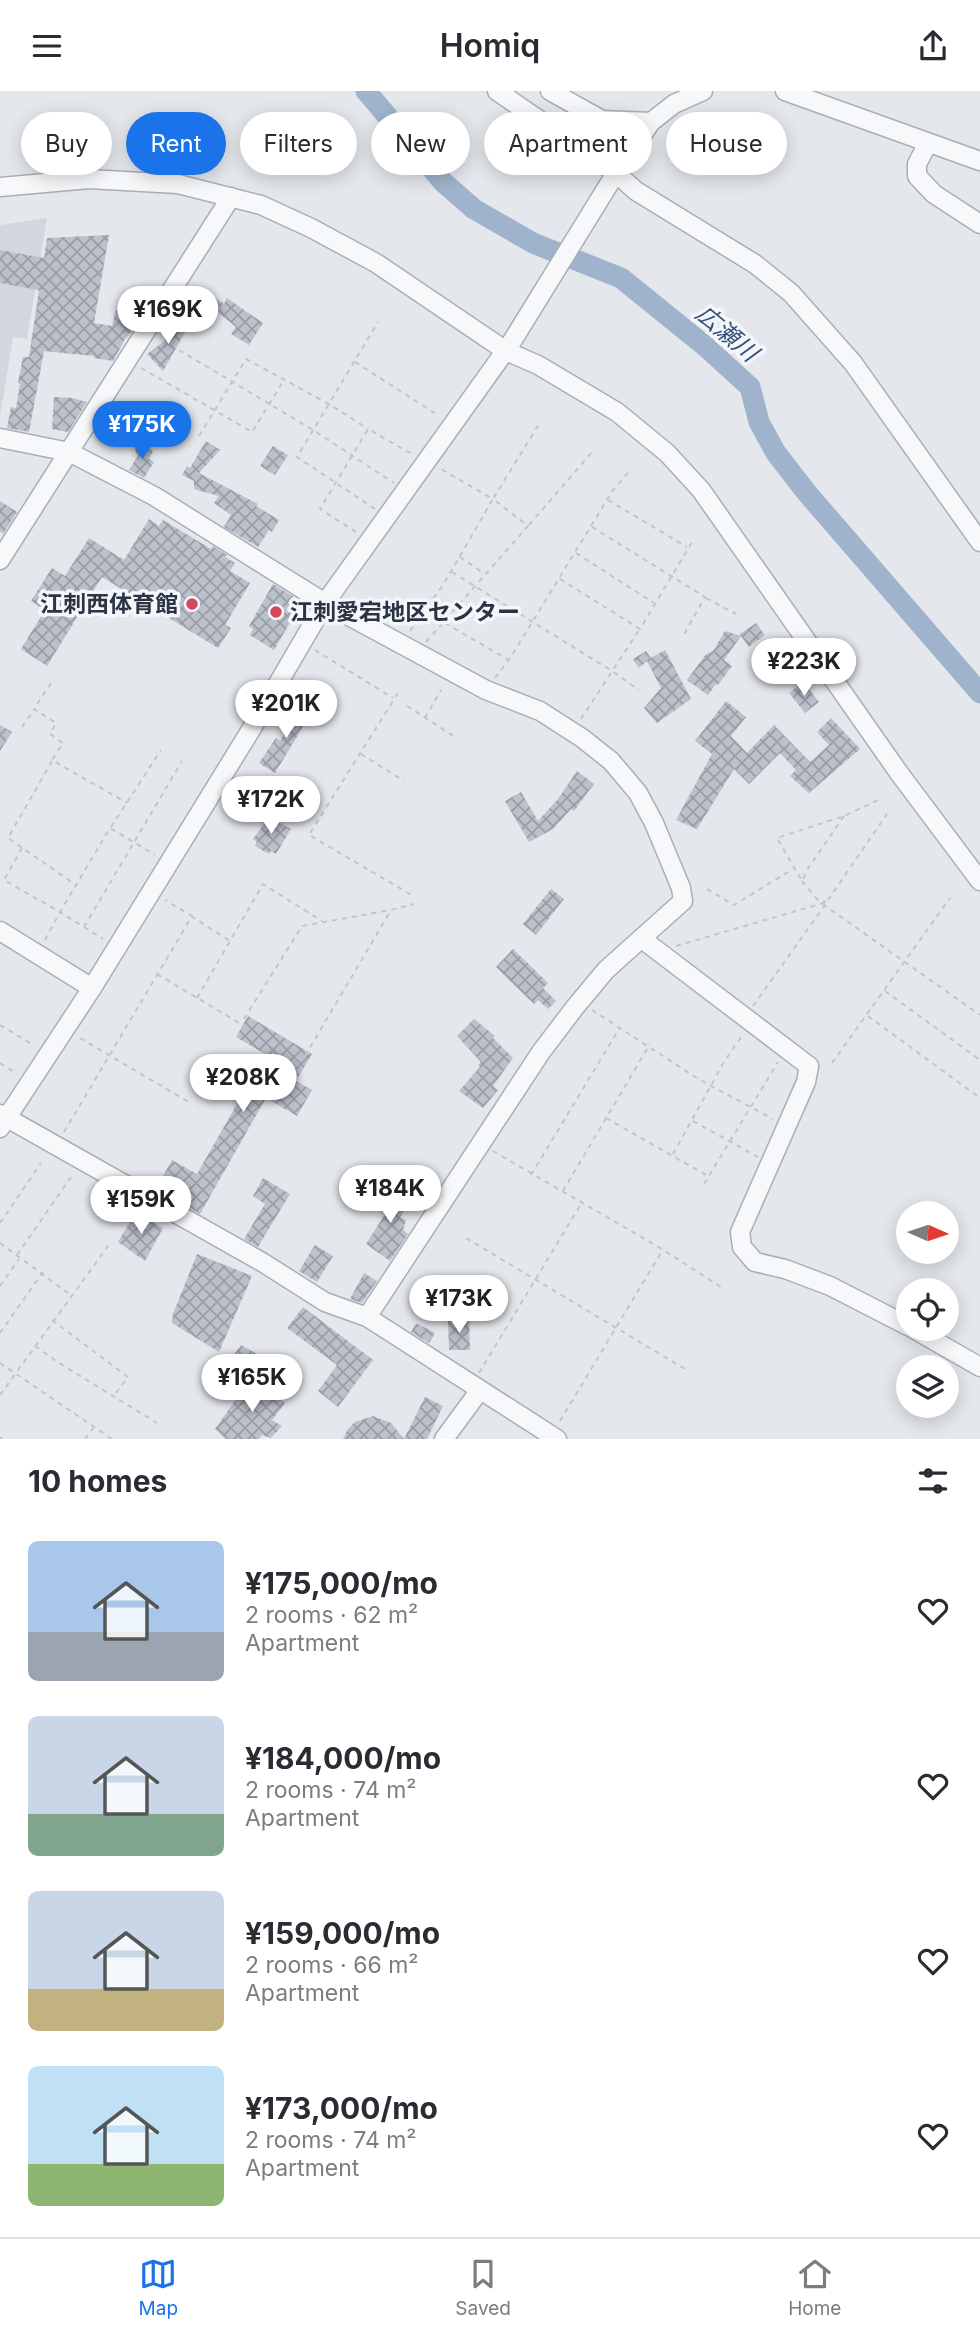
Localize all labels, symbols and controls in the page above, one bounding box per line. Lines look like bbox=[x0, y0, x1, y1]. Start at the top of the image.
text: Homiq bbox=[440, 26, 540, 65]
icon: menu bbox=[28, 27, 66, 65]
icon: share bbox=[914, 27, 952, 65]
chip: Buy bbox=[21, 112, 112, 175]
chip: Rent bbox=[126, 112, 226, 175]
chip: Filters bbox=[240, 112, 357, 175]
chip: New bbox=[371, 112, 470, 175]
chip: Apartment bbox=[484, 112, 652, 175]
chip: House bbox=[666, 112, 787, 175]
pin: ¥169K bbox=[119, 287, 217, 346]
text: ¥169K bbox=[133, 295, 203, 323]
water label: 広瀬川 bbox=[690, 299, 766, 369]
pin: ¥175K bbox=[93, 401, 191, 461]
text: ¥175K bbox=[108, 410, 176, 438]
place label: 江刺西体育館 bbox=[40, 590, 178, 618]
marker: 江刺西体育館 bbox=[184, 596, 200, 612]
place label: 江刺愛宕地区センター bbox=[290, 598, 520, 626]
marker: 江刺愛宕地区センター bbox=[268, 604, 284, 620]
pin: ¥223K bbox=[755, 639, 853, 698]
text: ¥223K bbox=[767, 647, 841, 675]
pin: ¥201K bbox=[237, 681, 335, 740]
text: ¥201K bbox=[251, 689, 321, 717]
pin: ¥172K bbox=[222, 777, 320, 836]
text: ¥172K bbox=[237, 785, 305, 813]
pin: ¥208K bbox=[194, 1055, 292, 1114]
text: ¥208K bbox=[206, 1063, 280, 1091]
pin: ¥184K bbox=[341, 1165, 439, 1225]
text: ¥184K bbox=[355, 1174, 425, 1202]
pin: ¥159K bbox=[92, 1177, 190, 1236]
text: ¥159K bbox=[106, 1185, 176, 1213]
north arrow bbox=[896, 1201, 959, 1263]
map controls bbox=[896, 1201, 959, 1418]
pin: ¥173K bbox=[410, 1275, 508, 1335]
button: locate bbox=[896, 1278, 959, 1341]
text: ¥173K bbox=[425, 1284, 493, 1312]
pin: ¥165K bbox=[203, 1355, 301, 1414]
button: layers bbox=[896, 1355, 959, 1418]
text: ¥165K bbox=[217, 1363, 287, 1391]
icon: filters bbox=[914, 1462, 952, 1500]
text: 10 homes bbox=[28, 1463, 167, 1499]
text: ¥175,000/mo bbox=[245, 1565, 438, 1601]
icon: home bbox=[84, 1569, 168, 1653]
icon: heart bbox=[914, 1592, 952, 1630]
text: 2 rooms · 62 m² bbox=[245, 1601, 418, 1629]
text: Apartment bbox=[245, 1629, 359, 1657]
text: ¥184,000/mo bbox=[245, 1740, 441, 1776]
icon: home bbox=[84, 1744, 168, 1828]
icon: heart bbox=[914, 1767, 952, 1805]
text: 2 rooms · 74 m² bbox=[245, 1776, 417, 1804]
text: Apartment bbox=[245, 1804, 359, 1832]
text: ¥159,000/mo bbox=[245, 1915, 440, 1951]
icon: home bbox=[84, 1919, 168, 2003]
icon: heart bbox=[914, 1942, 952, 1980]
text: 2 rooms · 66 m² bbox=[245, 1951, 419, 1979]
text: Apartment bbox=[245, 1979, 359, 2007]
text: ¥173,000/mo bbox=[245, 2090, 438, 2126]
icon: home bbox=[84, 2094, 168, 2178]
icon: heart bbox=[914, 2117, 952, 2155]
text: 2 rooms · 74 m² bbox=[245, 2126, 417, 2154]
text: Apartment bbox=[245, 2154, 359, 2182]
tab: Map bbox=[139, 2255, 178, 2320]
tab: Saved bbox=[455, 2255, 511, 2320]
tab: Home bbox=[788, 2255, 841, 2320]

